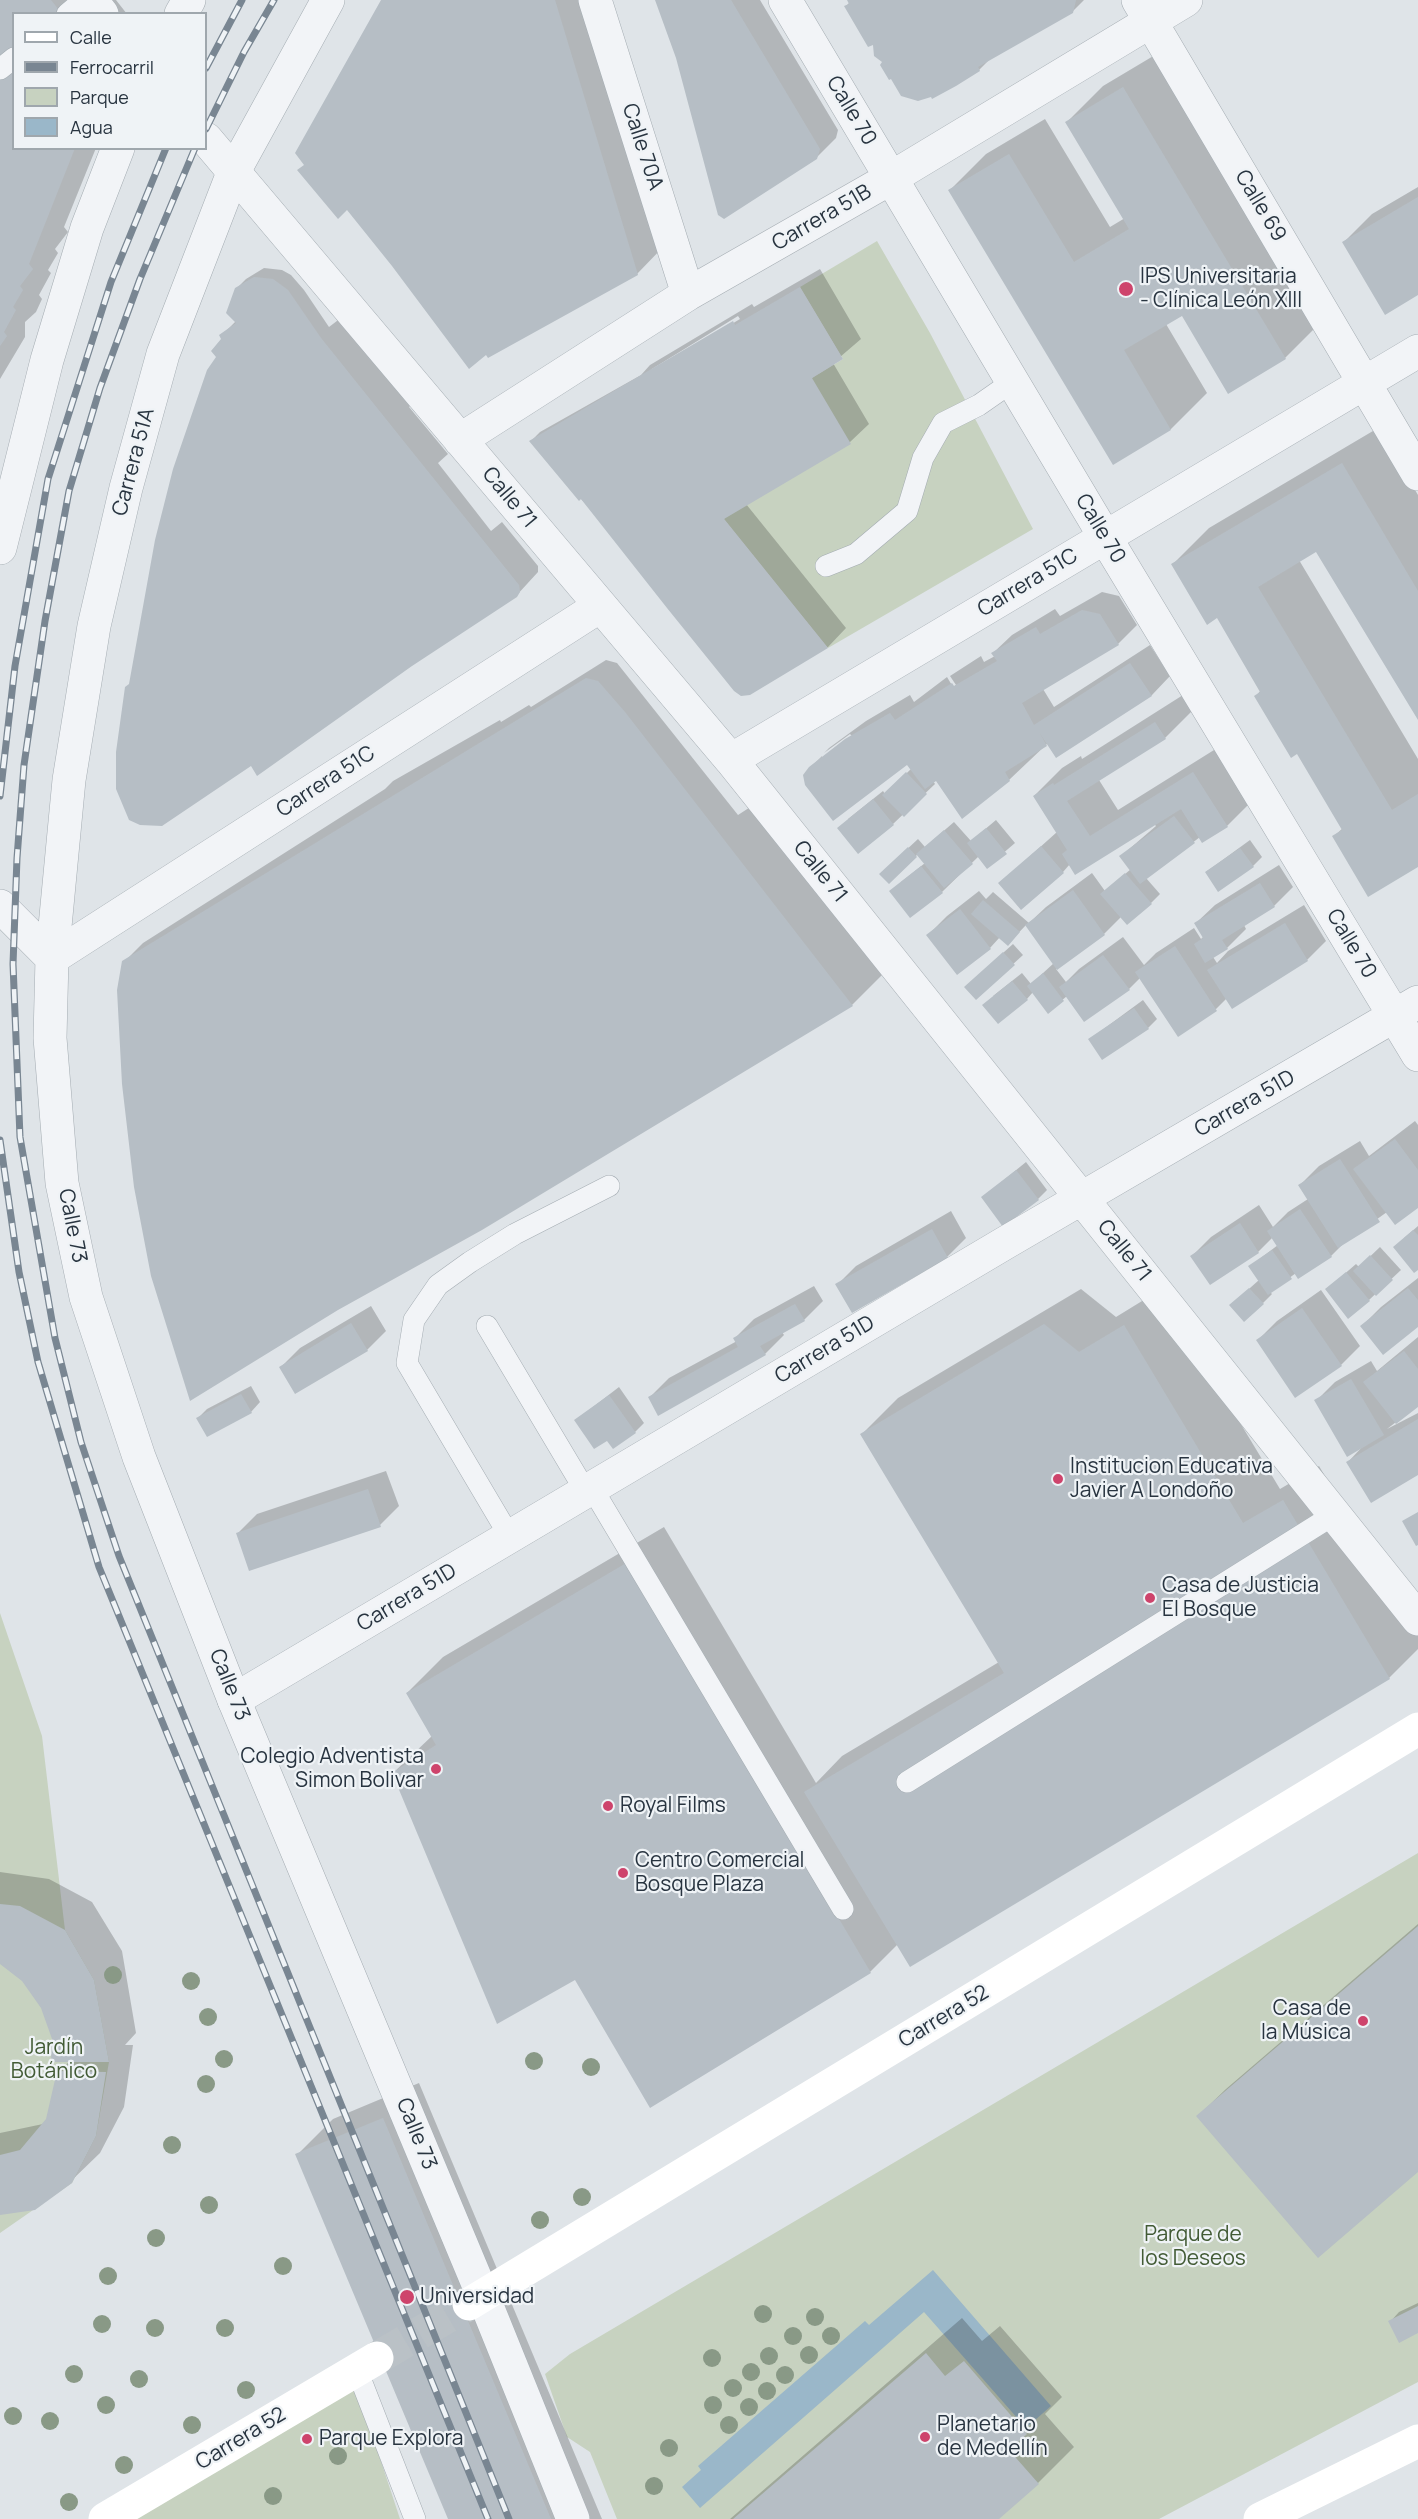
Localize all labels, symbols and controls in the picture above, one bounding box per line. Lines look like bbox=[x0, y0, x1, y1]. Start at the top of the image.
legend bbox=[12, 12, 207, 150]
text: Calle bbox=[70, 25, 112, 49]
text: Ferrocarril bbox=[70, 55, 154, 79]
street label: Calle 70 bbox=[821, 72, 881, 150]
text: Parque bbox=[70, 85, 129, 109]
street label: Calle 70A bbox=[616, 100, 668, 194]
text: Agua bbox=[70, 115, 113, 139]
street label: Calle 69 bbox=[1229, 166, 1291, 246]
street label: Carrera 51B bbox=[768, 180, 876, 256]
place label: IPS Universitaria - Clínica León XIII bbox=[1140, 264, 1302, 314]
marker: IPS Universitaria - Clínica León XIII bbox=[1117, 280, 1135, 298]
street label: Carrera 51A bbox=[108, 405, 160, 519]
street label: Calle 71 bbox=[476, 462, 542, 534]
street label: Calle 70 bbox=[1070, 490, 1130, 568]
street label: Carrera 51C bbox=[973, 543, 1083, 623]
street label: Carrera 51C bbox=[272, 741, 380, 823]
street label: Calle 71 bbox=[788, 836, 852, 908]
street label: Calle 70 bbox=[1321, 905, 1381, 983]
street label: Carrera 51D bbox=[1190, 1065, 1300, 1143]
street label: Calle 73 bbox=[52, 1187, 92, 1265]
street label: Calle 71 bbox=[1092, 1215, 1156, 1287]
street label: Carrera 51D bbox=[771, 1311, 879, 1389]
place label: Institucion Educativa Javier A Londoño bbox=[1070, 1454, 1273, 1504]
marker: Institucion Educativa Javier A Londoño bbox=[1051, 1472, 1065, 1486]
street label: Carrera 51D bbox=[353, 1559, 461, 1637]
place label: Casa de Justicia El Bosque bbox=[1162, 1573, 1319, 1623]
marker: Casa de Justicia El Bosque bbox=[1143, 1591, 1157, 1605]
street label: Calle 73 bbox=[203, 1645, 255, 1725]
place label: Colegio Adventista Simon Bolivar bbox=[241, 1744, 424, 1794]
marker: Colegio Adventista Simon Bolivar bbox=[429, 1762, 443, 1776]
place label: Royal Films bbox=[620, 1793, 726, 1819]
marker: Royal Films bbox=[601, 1799, 615, 1813]
place label: Centro Comercial Bosque Plaza bbox=[635, 1848, 804, 1898]
marker: Centro Comercial Bosque Plaza bbox=[616, 1866, 630, 1880]
street label: Carrera 52 bbox=[894, 1980, 994, 2054]
place label: Casa de la Música bbox=[1261, 1996, 1351, 2046]
marker: Casa de la Música bbox=[1356, 2014, 1370, 2028]
park label: Jardín Botánico bbox=[11, 2035, 97, 2085]
street label: Calle 73 bbox=[390, 2094, 442, 2174]
park label: Parque de los Deseos bbox=[1140, 2222, 1246, 2272]
place label: Universidad bbox=[420, 2284, 534, 2310]
marker: Universidad bbox=[398, 2288, 416, 2306]
street label: Carrera 52 bbox=[191, 2402, 291, 2476]
place label: Planetario de Medellín bbox=[937, 2412, 1048, 2462]
place label: Parque Explora bbox=[319, 2426, 463, 2452]
marker: Planetario de Medellín bbox=[918, 2430, 932, 2444]
marker: Parque Explora bbox=[300, 2432, 314, 2446]

